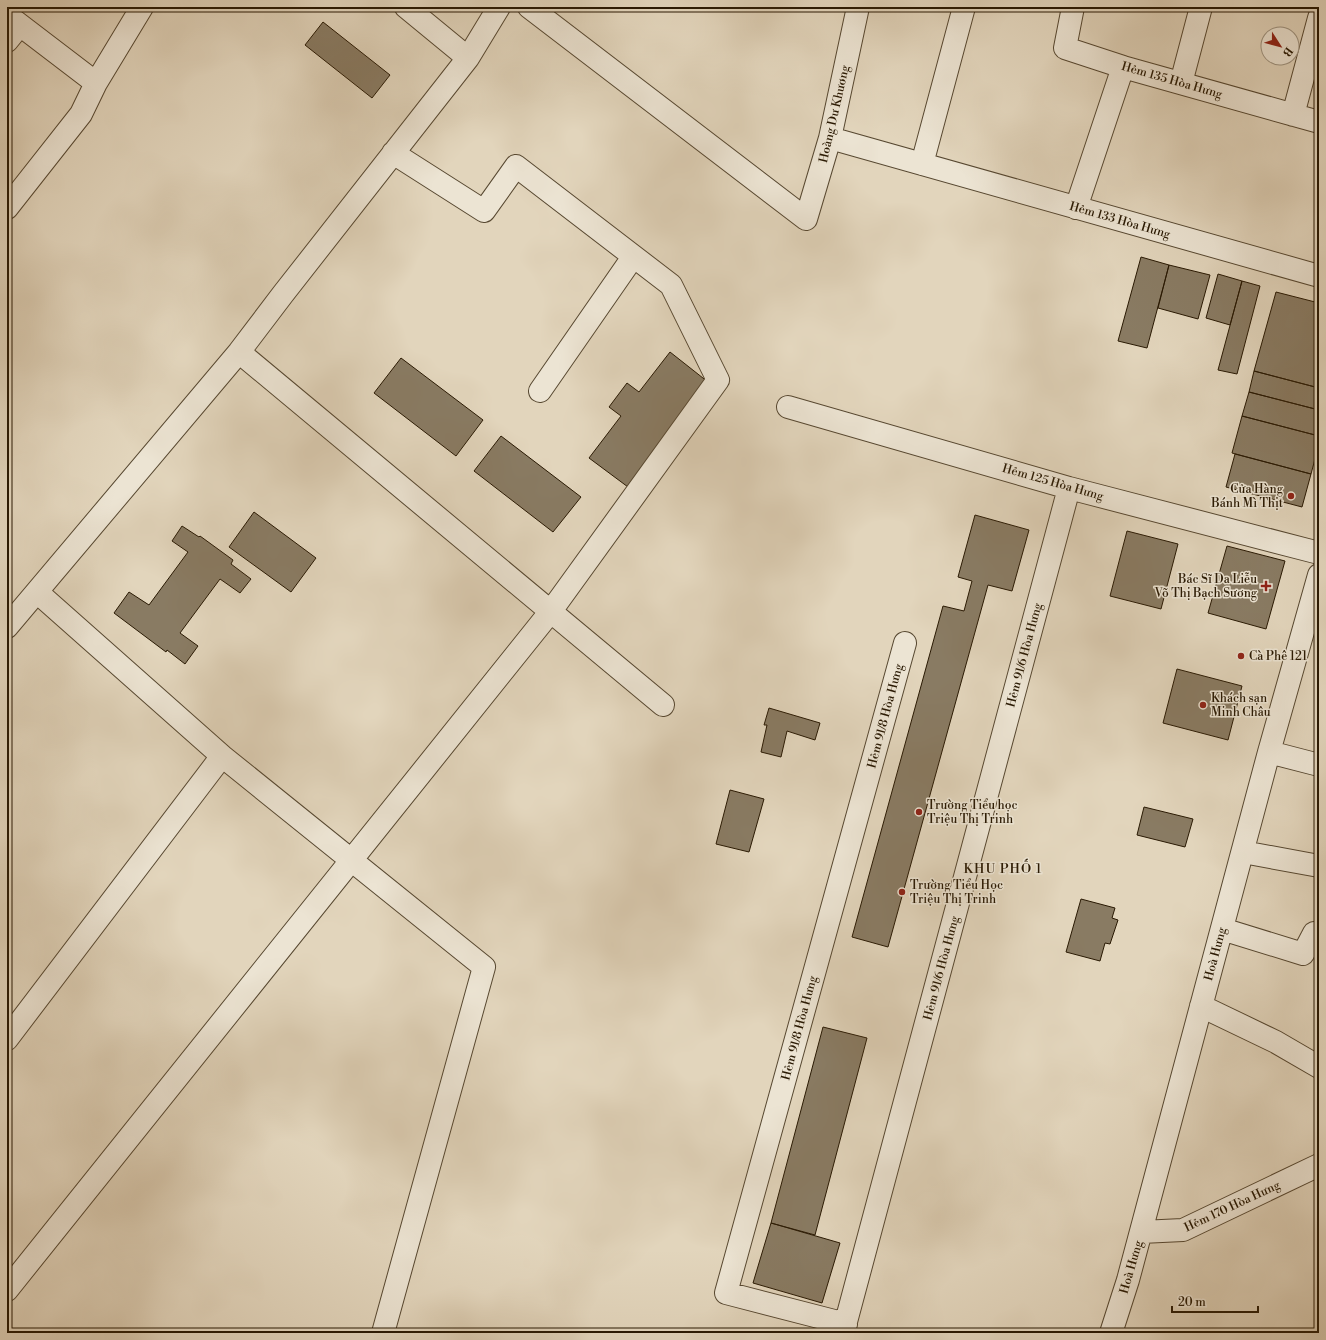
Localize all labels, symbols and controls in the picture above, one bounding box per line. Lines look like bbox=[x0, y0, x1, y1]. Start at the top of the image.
north arrow bbox=[1260, 26, 1300, 66]
text: B bbox=[1279, 44, 1295, 59]
street label: Hẻm 135 Hòa Hưng bbox=[1120, 59, 1225, 102]
street label: Hoàng Dư Khương bbox=[816, 63, 853, 164]
street label: Hẻm 133 Hòa Hưng bbox=[1068, 199, 1173, 242]
street label: Hẻm 125 Hòa Hưng bbox=[1000, 461, 1106, 504]
place label: Cửa Hàng Bánh Mì Thịt bbox=[1210, 482, 1284, 511]
marker: Cửa Hàng Bánh Mì Thịt bbox=[1286, 491, 1296, 501]
place label: Bác Sĩ Da Liễu Võ Thị Bạch Sương bbox=[1154, 572, 1258, 601]
marker: Bác Sĩ Da Liễu Võ Thị Bạch Sương bbox=[1260, 580, 1272, 592]
street label: Hẻm 91/6 Hòa Hưng bbox=[1003, 601, 1046, 709]
place label: Cà Phê 121 bbox=[1249, 649, 1308, 664]
marker: Cà Phê 121 bbox=[1236, 651, 1246, 661]
street label: Hẻm 91/8 Hòa Hưng bbox=[864, 661, 907, 770]
place label: Khách sạn Minh Châu bbox=[1211, 691, 1271, 720]
marker: Khách sạn Minh Châu bbox=[1198, 700, 1208, 710]
place label: Trường Tiểu học Triệu Thị Trinh bbox=[927, 798, 1018, 827]
marker: Trường Tiểu học Triệu Thị Trinh bbox=[914, 807, 924, 817]
district label: KHU PHỐ 1 bbox=[964, 858, 1042, 877]
place label: Trường Tiểu Học Triệu Thị Trinh bbox=[910, 878, 1003, 907]
marker: Trường Tiểu Học Triệu Thị Trinh bbox=[897, 887, 907, 897]
street label: Hẻm 91/6 Hòa Hưng bbox=[920, 914, 963, 1022]
street label: Hoà Hưng bbox=[1201, 925, 1230, 983]
street label: Hẻm 91/8 Hòa Hưng bbox=[778, 973, 821, 1082]
street label: Hẻm 170 Hòa Hưng bbox=[1182, 1177, 1283, 1235]
street label: Hoà Hưng bbox=[1117, 1238, 1146, 1296]
scale bar bbox=[1172, 1288, 1258, 1314]
text: 20 m bbox=[1178, 1295, 1206, 1310]

